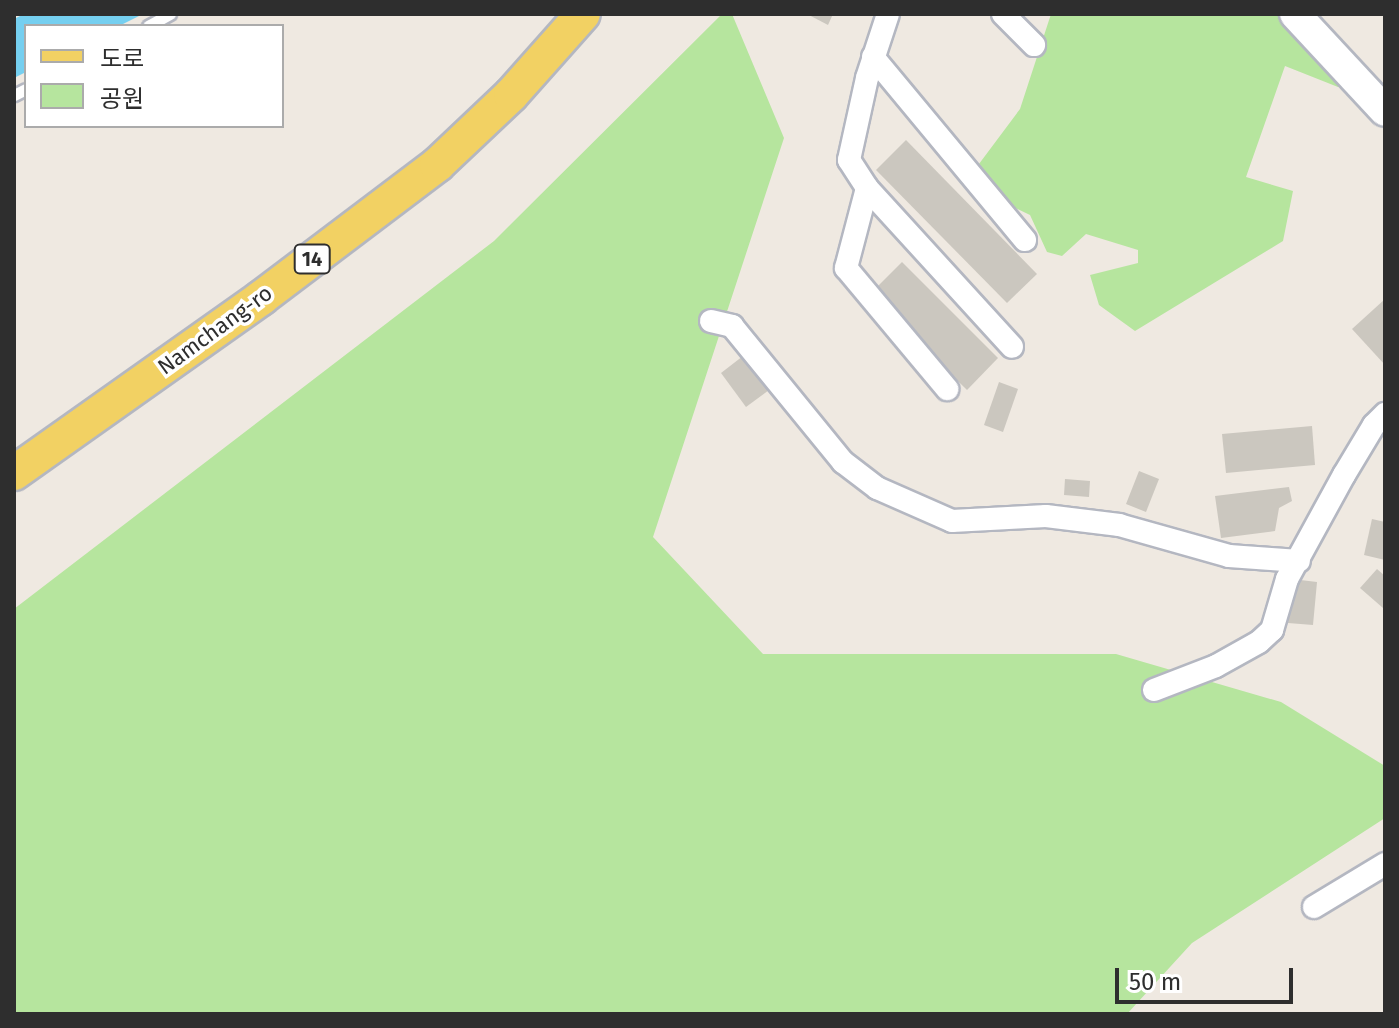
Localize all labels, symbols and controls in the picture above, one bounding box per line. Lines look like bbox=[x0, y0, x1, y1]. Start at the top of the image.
legend bbox=[24, 24, 284, 128]
text: 도로 bbox=[100, 45, 144, 73]
text: 공원 bbox=[100, 85, 144, 113]
road number: 14 bbox=[292, 243, 332, 275]
street label: Namchang-ro bbox=[153, 280, 277, 380]
scale bar bbox=[1119, 952, 1297, 1002]
text: 50 m bbox=[1129, 968, 1181, 996]

